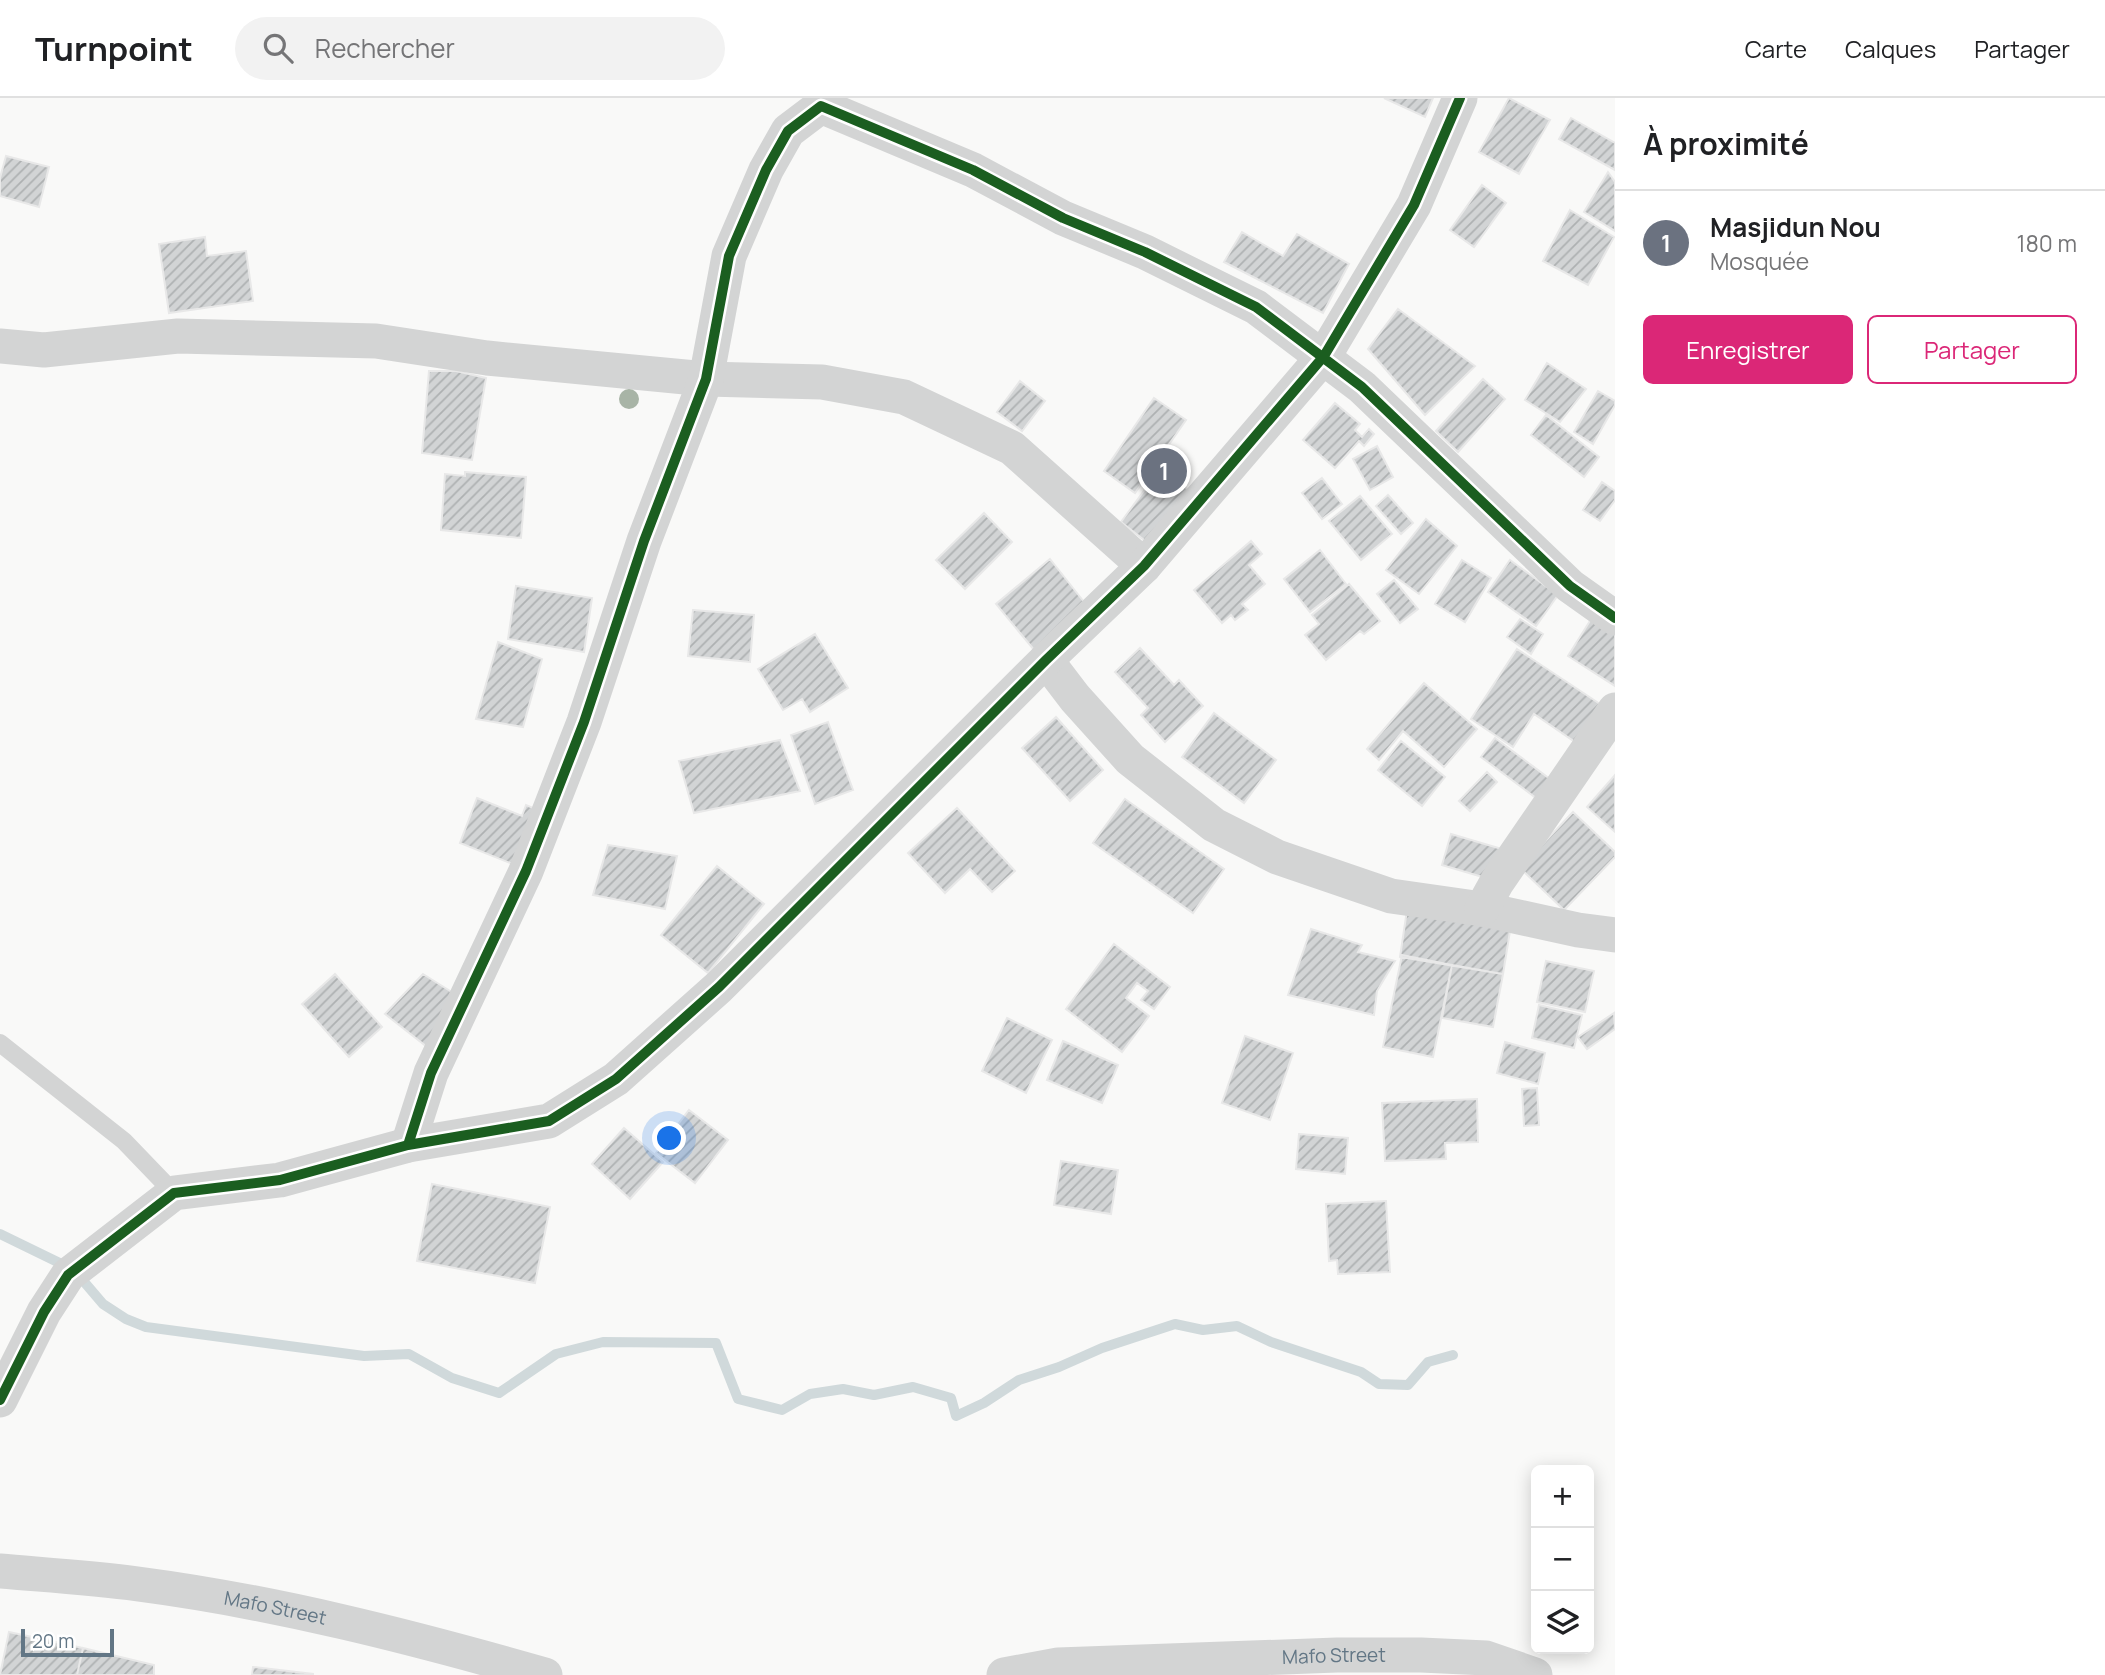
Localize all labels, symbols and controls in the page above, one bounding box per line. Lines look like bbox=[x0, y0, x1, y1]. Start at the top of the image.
search box bbox=[235, 17, 725, 80]
text: Turnpoint bbox=[35, 26, 193, 71]
icon: search bbox=[259, 29, 297, 67]
text: Rechercher bbox=[315, 30, 455, 66]
text: Carte bbox=[1745, 32, 1807, 65]
text: Calques bbox=[1845, 32, 1936, 65]
text: Partager bbox=[1974, 32, 2070, 65]
text: À proximité bbox=[1643, 123, 1809, 164]
text: Masjidun Nou bbox=[1710, 209, 1881, 245]
text: 1 bbox=[1661, 227, 1671, 259]
text: 180 m bbox=[2017, 227, 2077, 259]
text: Mosquée bbox=[1710, 245, 1809, 277]
button: Enregistrer bbox=[1643, 315, 1853, 384]
button: Partager bbox=[1867, 315, 2077, 384]
pin: 1 bbox=[1141, 445, 1187, 497]
your location bbox=[652, 1121, 686, 1155]
map controls bbox=[1531, 1465, 1594, 1654]
button: + bbox=[1531, 1465, 1594, 1528]
button: − bbox=[1531, 1528, 1594, 1591]
street label: Mafo Street bbox=[222, 1585, 329, 1631]
button: layers bbox=[1531, 1591, 1594, 1654]
scale bar bbox=[21, 1626, 114, 1658]
text: 20 m bbox=[32, 1628, 74, 1654]
street label: Mafo Street bbox=[1282, 1642, 1386, 1670]

